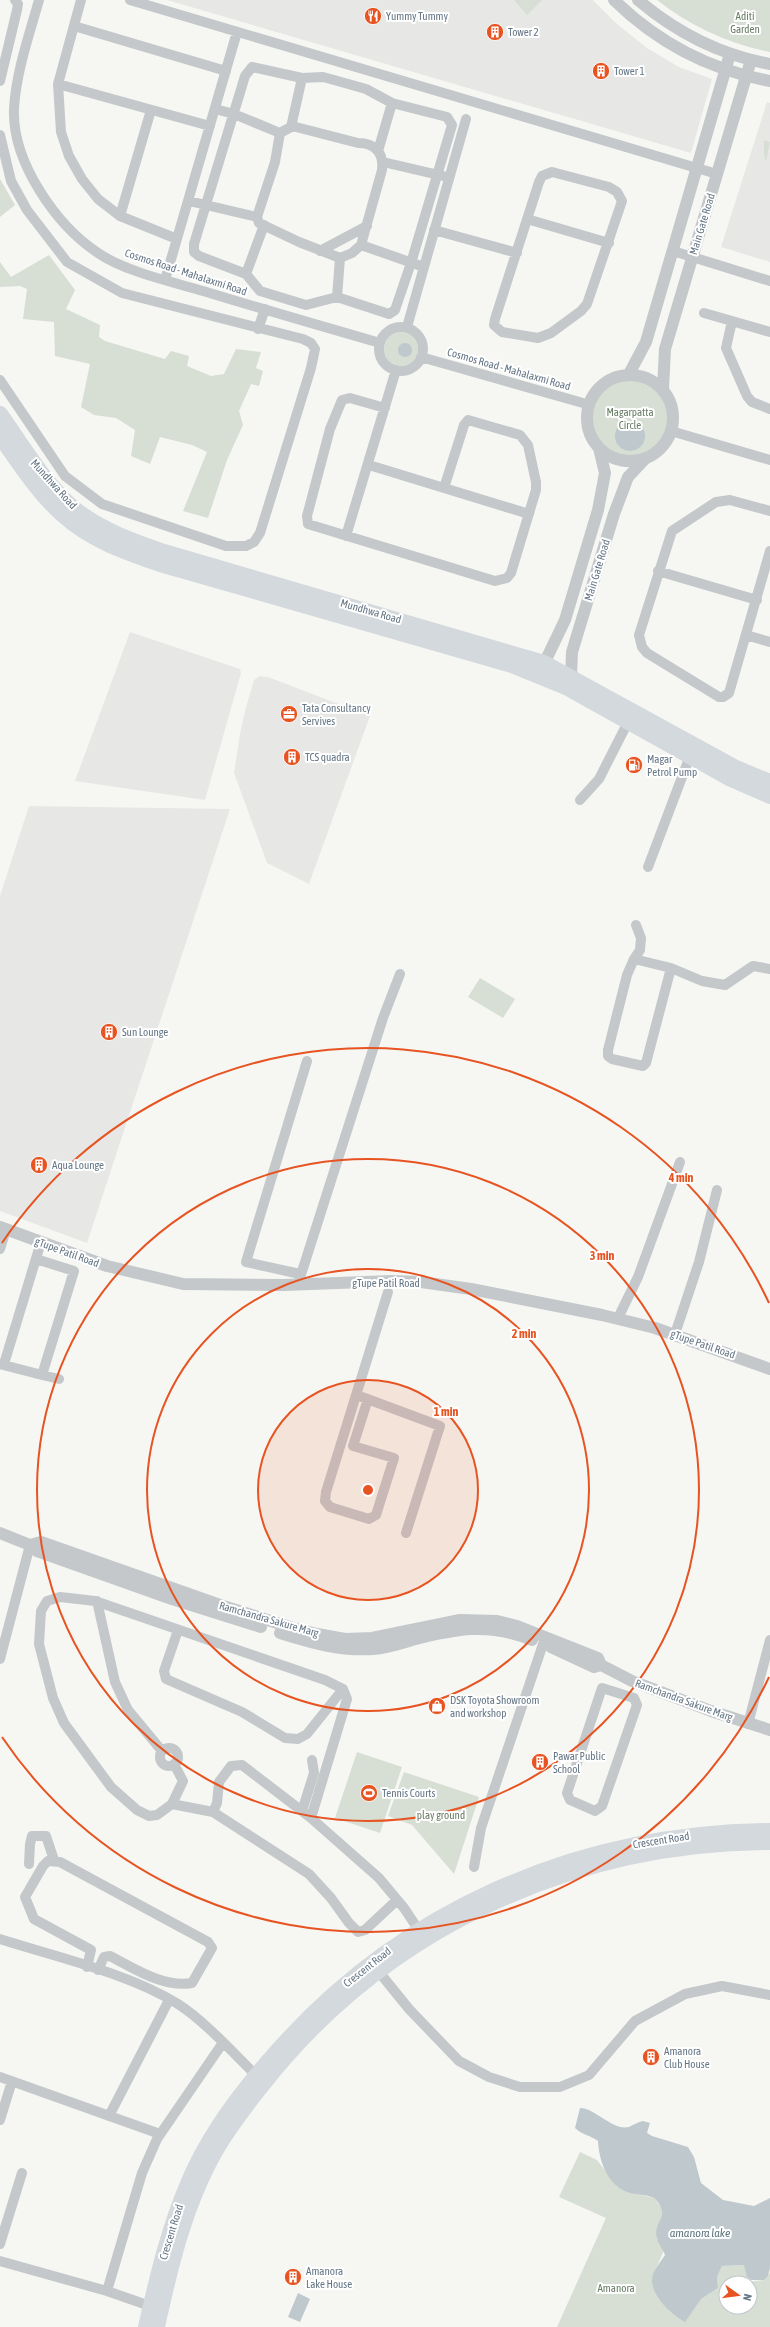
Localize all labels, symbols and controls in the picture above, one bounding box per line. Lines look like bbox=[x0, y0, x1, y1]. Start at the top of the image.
restaurant icon: Yummy Tummy bbox=[363, 6, 383, 26]
place label: Yummy Tummy bbox=[386, 10, 449, 22]
park label: Aditi Garden bbox=[730, 10, 760, 35]
building icon: Tower 2 bbox=[485, 22, 505, 42]
place label: Tower 2 bbox=[508, 26, 539, 38]
building icon: Tower 1 bbox=[591, 61, 611, 81]
place label: Tower 1 bbox=[614, 65, 645, 77]
street label: Main Gate Road bbox=[687, 192, 717, 256]
street label: Cosmos Road - Mahalaxmi Road bbox=[123, 247, 249, 297]
street label: Cosmos Road - Mahalaxmi Road bbox=[446, 346, 572, 392]
park label: Magarpatta Circle bbox=[606, 406, 654, 431]
street label: Mundhwa Road bbox=[29, 457, 79, 511]
street label: Main Gate Road bbox=[582, 538, 612, 602]
street label: Mundhwa Road bbox=[339, 597, 403, 625]
place label: Tata Consultancy Servives bbox=[302, 702, 371, 727]
office icon: Tata Consultancy Servives bbox=[279, 704, 299, 724]
building icon: TCS quadra bbox=[282, 747, 302, 767]
place label: TCS quadra bbox=[305, 751, 350, 763]
place label: Magar Petrol Pump bbox=[647, 753, 697, 778]
fuel station icon: Magar Petrol Pump bbox=[624, 755, 644, 775]
building icon: Sun Lounge bbox=[99, 1022, 119, 1042]
place label: Sun Lounge bbox=[122, 1026, 168, 1038]
building icon: Aqua Lounge bbox=[29, 1155, 49, 1175]
place label: Aqua Lounge bbox=[52, 1159, 104, 1171]
text: 4 min bbox=[668, 1171, 693, 1185]
street label: gTupe Patil Road bbox=[33, 1235, 101, 1269]
text: 3 min bbox=[590, 1249, 614, 1263]
street label: gTupe Patil Road bbox=[352, 1277, 420, 1289]
text: 2 min bbox=[512, 1327, 536, 1341]
street label: gTupe Patil Road bbox=[669, 1327, 737, 1361]
text: 1 min bbox=[434, 1405, 458, 1419]
centre of rings bbox=[361, 1483, 375, 1497]
street label: Ramchandra Sakure Marg bbox=[218, 1599, 320, 1639]
street label: Ramchandra Sakure Marg bbox=[634, 1677, 735, 1723]
place label: DSK Toyota Showroom and workshop bbox=[450, 1694, 539, 1719]
shop icon: DSK Toyota Showroom and workshop bbox=[427, 1696, 447, 1716]
place label: Pawar Public School bbox=[553, 1750, 606, 1775]
building icon: Pawar Public School bbox=[530, 1752, 550, 1772]
sports icon: Tennis Courts bbox=[359, 1783, 379, 1803]
place label: Tennis Courts bbox=[382, 1787, 435, 1799]
park label: play ground bbox=[417, 1809, 465, 1821]
street label: Crescent Road bbox=[632, 1830, 690, 1850]
street label: Crescent Road bbox=[341, 1945, 393, 1989]
place label: Amanora Club House bbox=[664, 2045, 710, 2070]
building icon: Amanora Club House bbox=[641, 2047, 661, 2067]
street label: Crescent Road bbox=[157, 2203, 185, 2261]
water label: amanora lake bbox=[670, 2226, 731, 2240]
place label: Amanora Lake House bbox=[306, 2265, 352, 2290]
building icon: Amanora Lake House bbox=[283, 2267, 303, 2287]
north arrow bbox=[718, 2275, 758, 2315]
park label: Amanora bbox=[597, 2282, 635, 2294]
text: N bbox=[741, 2293, 754, 2302]

